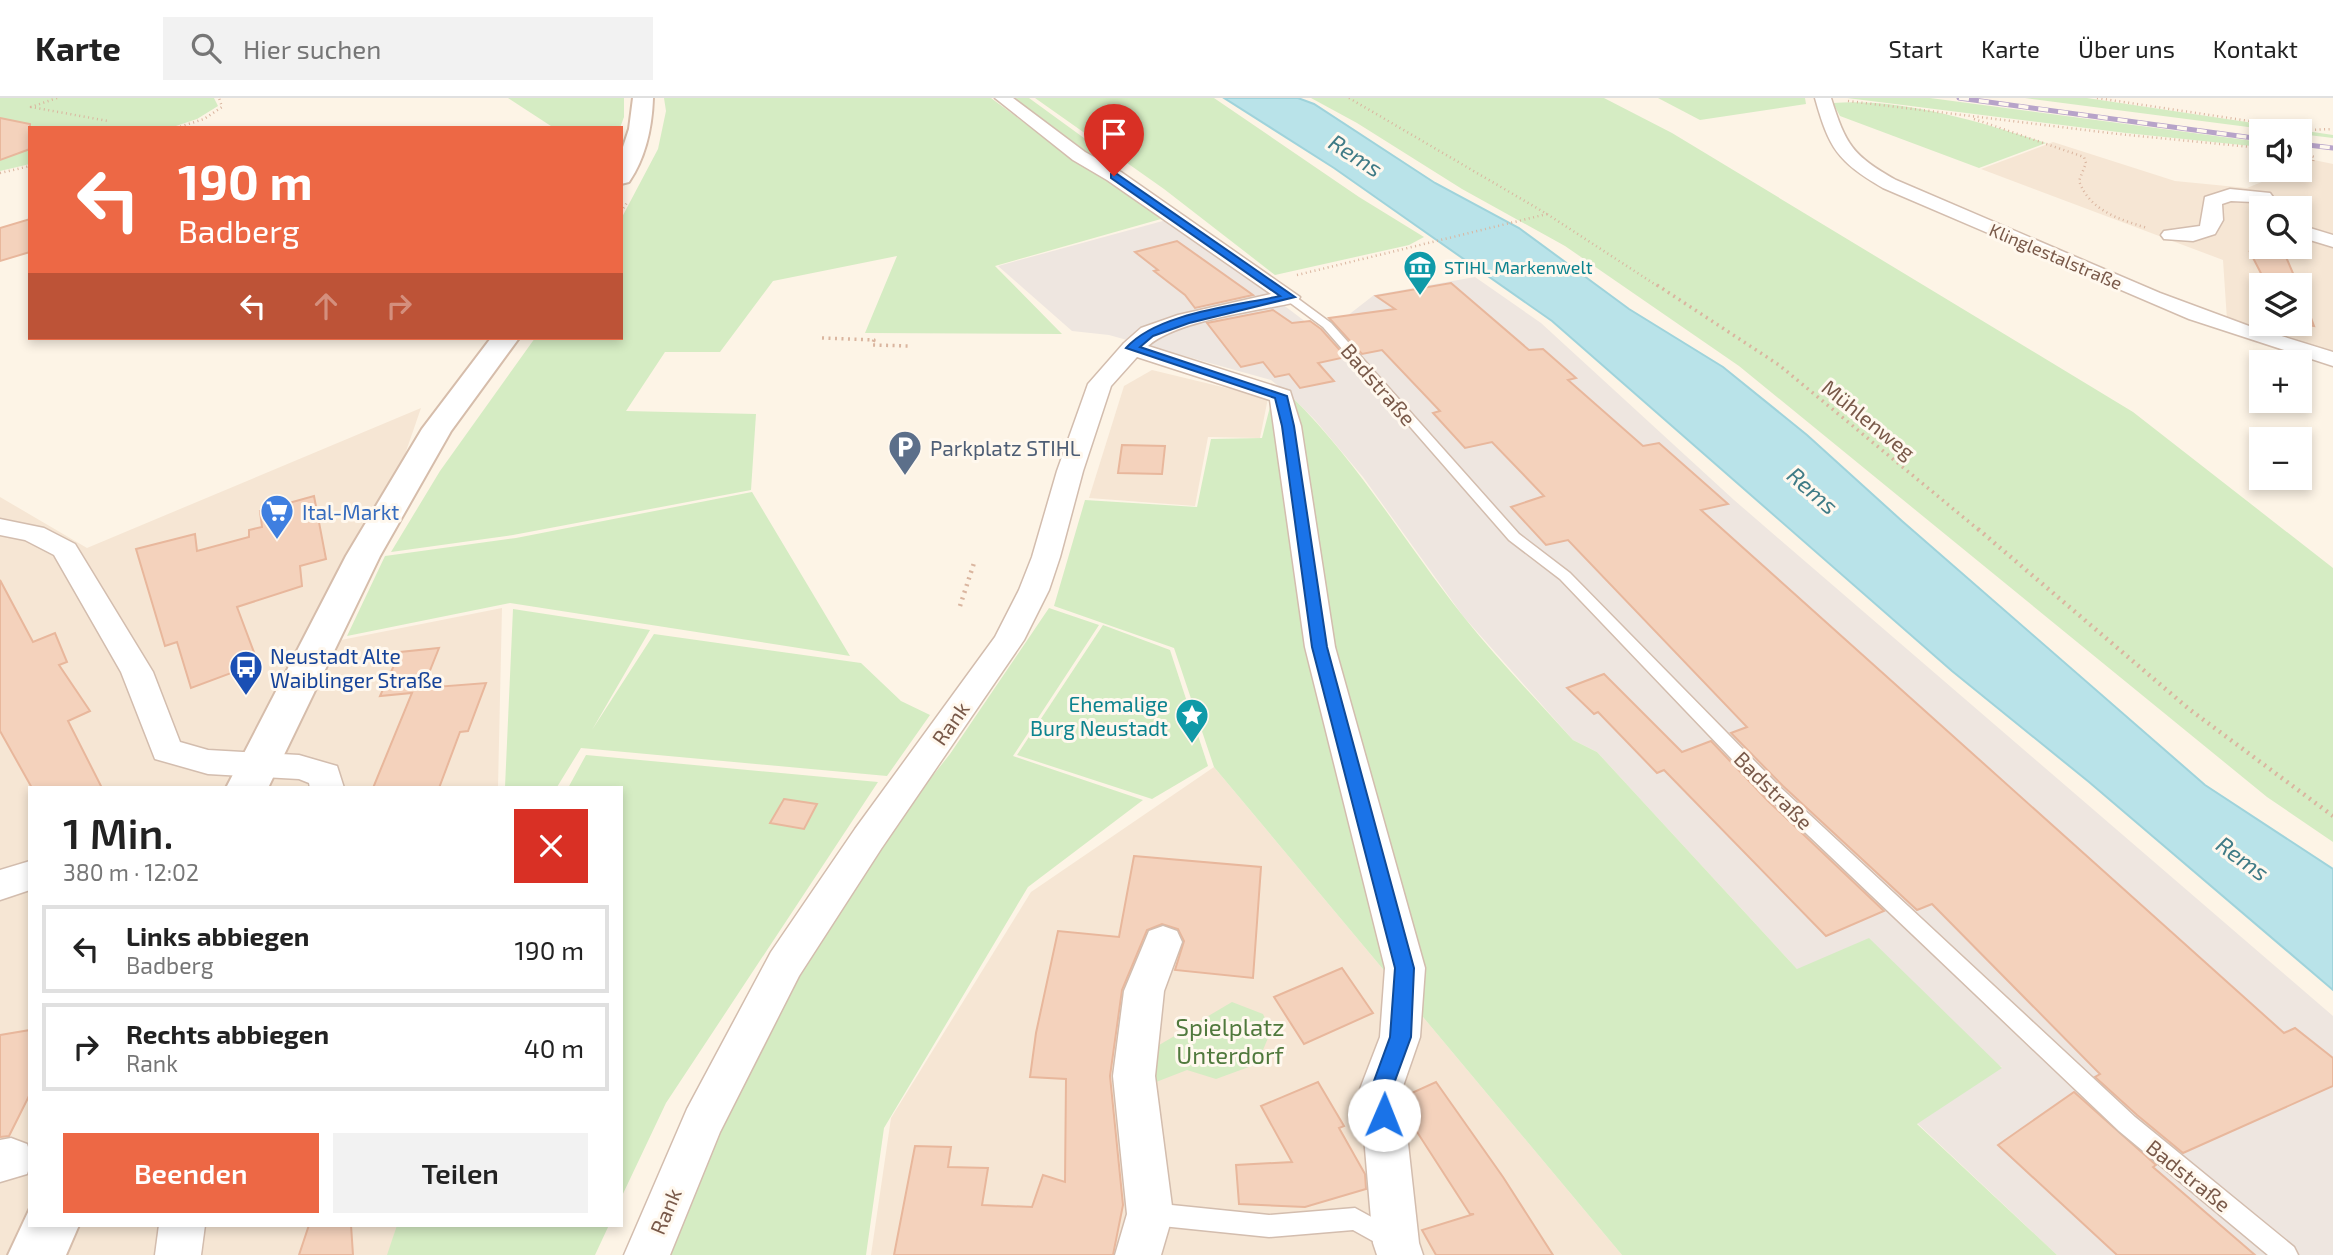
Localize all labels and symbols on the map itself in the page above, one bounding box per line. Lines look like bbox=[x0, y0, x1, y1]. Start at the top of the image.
pin bbox=[1084, 104, 1144, 176]
water label: Rems bbox=[1324, 127, 1388, 183]
street label: Klinglestalstraße bbox=[1986, 218, 2126, 294]
museum icon: STIHL Markenwelt bbox=[1401, 248, 1439, 297]
place label: STIHL Markenwelt bbox=[1444, 256, 1593, 278]
street label: Badstraße bbox=[1337, 338, 1421, 430]
street label: Mühlenweg bbox=[1817, 374, 1921, 464]
parking icon: Parkplatz STIHL bbox=[886, 428, 924, 477]
place label: Parkplatz STIHL bbox=[930, 435, 1081, 460]
water label: Rems bbox=[1782, 460, 1844, 520]
supermarket icon: Ital-Markt bbox=[258, 492, 296, 541]
place label: Ital-Markt bbox=[302, 499, 399, 524]
place label: Neustadt Alte Waiblinger Straße bbox=[270, 643, 443, 692]
bus stop icon: Neustadt Alte Waiblinger Straße bbox=[227, 648, 265, 697]
place label: Ehemalige Burg Neustadt bbox=[1030, 691, 1168, 740]
street label: Rank bbox=[926, 696, 974, 750]
place icon: Ehemalige Burg Neustadt bbox=[1173, 696, 1211, 745]
street label: Badstraße bbox=[1730, 746, 1818, 834]
water label: Rems bbox=[2211, 830, 2275, 886]
park label: Spielplatz Unterdorf bbox=[1176, 1012, 1285, 1069]
position arrow bbox=[1347, 1078, 1421, 1152]
street label: Badstraße bbox=[2142, 1134, 2236, 1216]
street label: Rank bbox=[644, 1184, 686, 1238]

